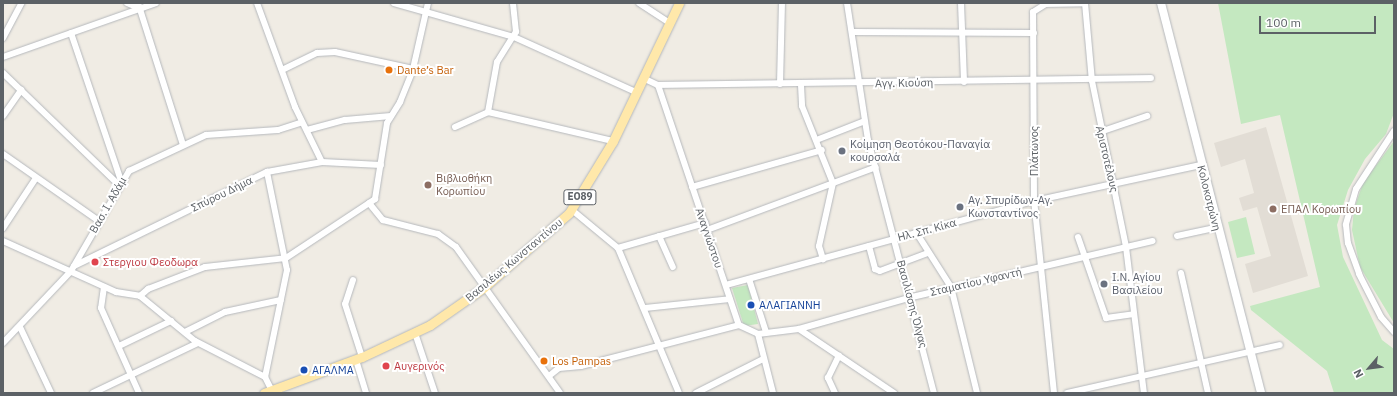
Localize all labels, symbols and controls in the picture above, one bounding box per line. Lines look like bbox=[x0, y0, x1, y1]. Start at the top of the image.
scale bar bbox=[1261, 8, 1378, 34]
text: 100 m bbox=[1266, 15, 1301, 30]
place label: Dante’s Bar bbox=[397, 63, 454, 77]
marker: Dante’s Bar bbox=[384, 65, 394, 75]
street label: Αγγ. Κιούση bbox=[875, 76, 933, 90]
street label: Αριστοτέλους bbox=[1093, 124, 1121, 194]
street label: Πλάτωνος bbox=[1027, 126, 1041, 176]
place label: Κοίμηση Θεοτόκου-Παναγία κουρσαλά bbox=[850, 138, 990, 164]
marker: Κοίμηση Θεοτόκου-Παναγία κουρσαλά bbox=[837, 146, 847, 156]
street label: Κολοκοτρώνη bbox=[1194, 164, 1224, 232]
place label: Βιβλιοθήκη Κορωπίου bbox=[436, 172, 492, 198]
street label: Σπύρου Δήμα bbox=[189, 173, 255, 215]
street label: Βασ. Ι. Αδάμ bbox=[87, 175, 129, 235]
marker: Βιβλιοθήκη Κορωπίου bbox=[423, 180, 433, 190]
road number: ΕΟ89 bbox=[563, 189, 597, 205]
place label: Αγ. Σπυρίδων-Αγ. Κωνσταντίνος bbox=[968, 194, 1053, 220]
marker: Αγ. Σπυρίδων-Αγ. Κωνσταντίνος bbox=[955, 202, 965, 212]
place label: ΕΠΑΛ Κορωπίου bbox=[1281, 202, 1361, 216]
marker: ΕΠΑΛ Κορωπίου bbox=[1268, 204, 1278, 214]
street label: Αναγνώστου bbox=[693, 206, 725, 270]
street label: Βασιλέως Κωνσταντίνου bbox=[463, 216, 565, 304]
street label: Ηλ. Σπ. Κίκα bbox=[896, 216, 958, 244]
place label: Στεργιου Φεοδωρα bbox=[103, 255, 198, 269]
marker: Στεργιου Φεοδωρα bbox=[90, 257, 100, 267]
street label: Βασιλίσσης Όλγας bbox=[894, 259, 930, 349]
street label: Σταματίου Υφαντή bbox=[929, 265, 1023, 299]
place label: Ι.Ν. Αγίου Βασιλείου bbox=[1112, 271, 1163, 297]
marker: Ι.Ν. Αγίου Βασιλείου bbox=[1099, 279, 1109, 289]
place label: ΑΛΑΓΙΑΝΝΗ bbox=[759, 298, 821, 312]
marker: ΑΛΑΓΙΑΝΝΗ bbox=[746, 300, 756, 310]
north arrow bbox=[1349, 348, 1389, 388]
place label: Los Pampas bbox=[552, 354, 611, 368]
marker: Los Pampas bbox=[539, 356, 549, 366]
place label: Αυγερινός bbox=[394, 359, 445, 373]
marker: Αυγερινός bbox=[381, 361, 391, 371]
place label: ΑΓΑΛΜΑ bbox=[312, 363, 354, 377]
marker: ΑΓΑΛΜΑ bbox=[299, 365, 309, 375]
text: N bbox=[1350, 367, 1366, 380]

